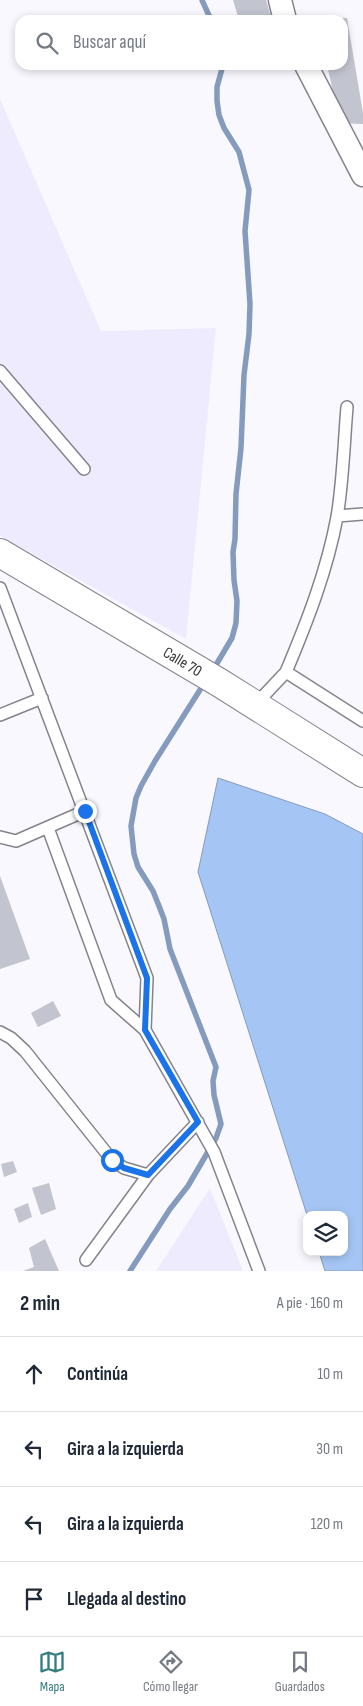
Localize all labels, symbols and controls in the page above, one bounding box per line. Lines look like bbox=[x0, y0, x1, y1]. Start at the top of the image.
search box bbox=[15, 15, 348, 70]
icon: search bbox=[33, 29, 61, 57]
text: Buscar aquí bbox=[73, 31, 146, 54]
street label: Calle 70 bbox=[159, 643, 205, 681]
route end bbox=[74, 800, 97, 823]
route start bbox=[101, 1149, 124, 1172]
map controls bbox=[303, 1211, 348, 1256]
button: layers bbox=[303, 1211, 348, 1256]
text: 2 min bbox=[20, 1291, 60, 1316]
text: A pie · 160 m bbox=[277, 1294, 343, 1313]
icon: ahead bbox=[20, 1360, 48, 1388]
text: Continúa bbox=[67, 1363, 128, 1386]
text: 10 m bbox=[317, 1365, 343, 1384]
icon: left bbox=[20, 1435, 48, 1463]
text: Gira a la izquierda bbox=[67, 1438, 184, 1461]
text: 30 m bbox=[316, 1440, 343, 1459]
icon: left bbox=[20, 1510, 48, 1538]
text: Gira a la izquierda bbox=[67, 1513, 184, 1536]
text: 120 m bbox=[311, 1515, 343, 1534]
icon: arrive bbox=[20, 1585, 48, 1613]
text: Llegada al destino bbox=[67, 1588, 186, 1611]
tab: Mapa bbox=[38, 1648, 66, 1695]
tab: Cómo llegar bbox=[143, 1648, 198, 1695]
tab: Guardados bbox=[275, 1648, 325, 1695]

